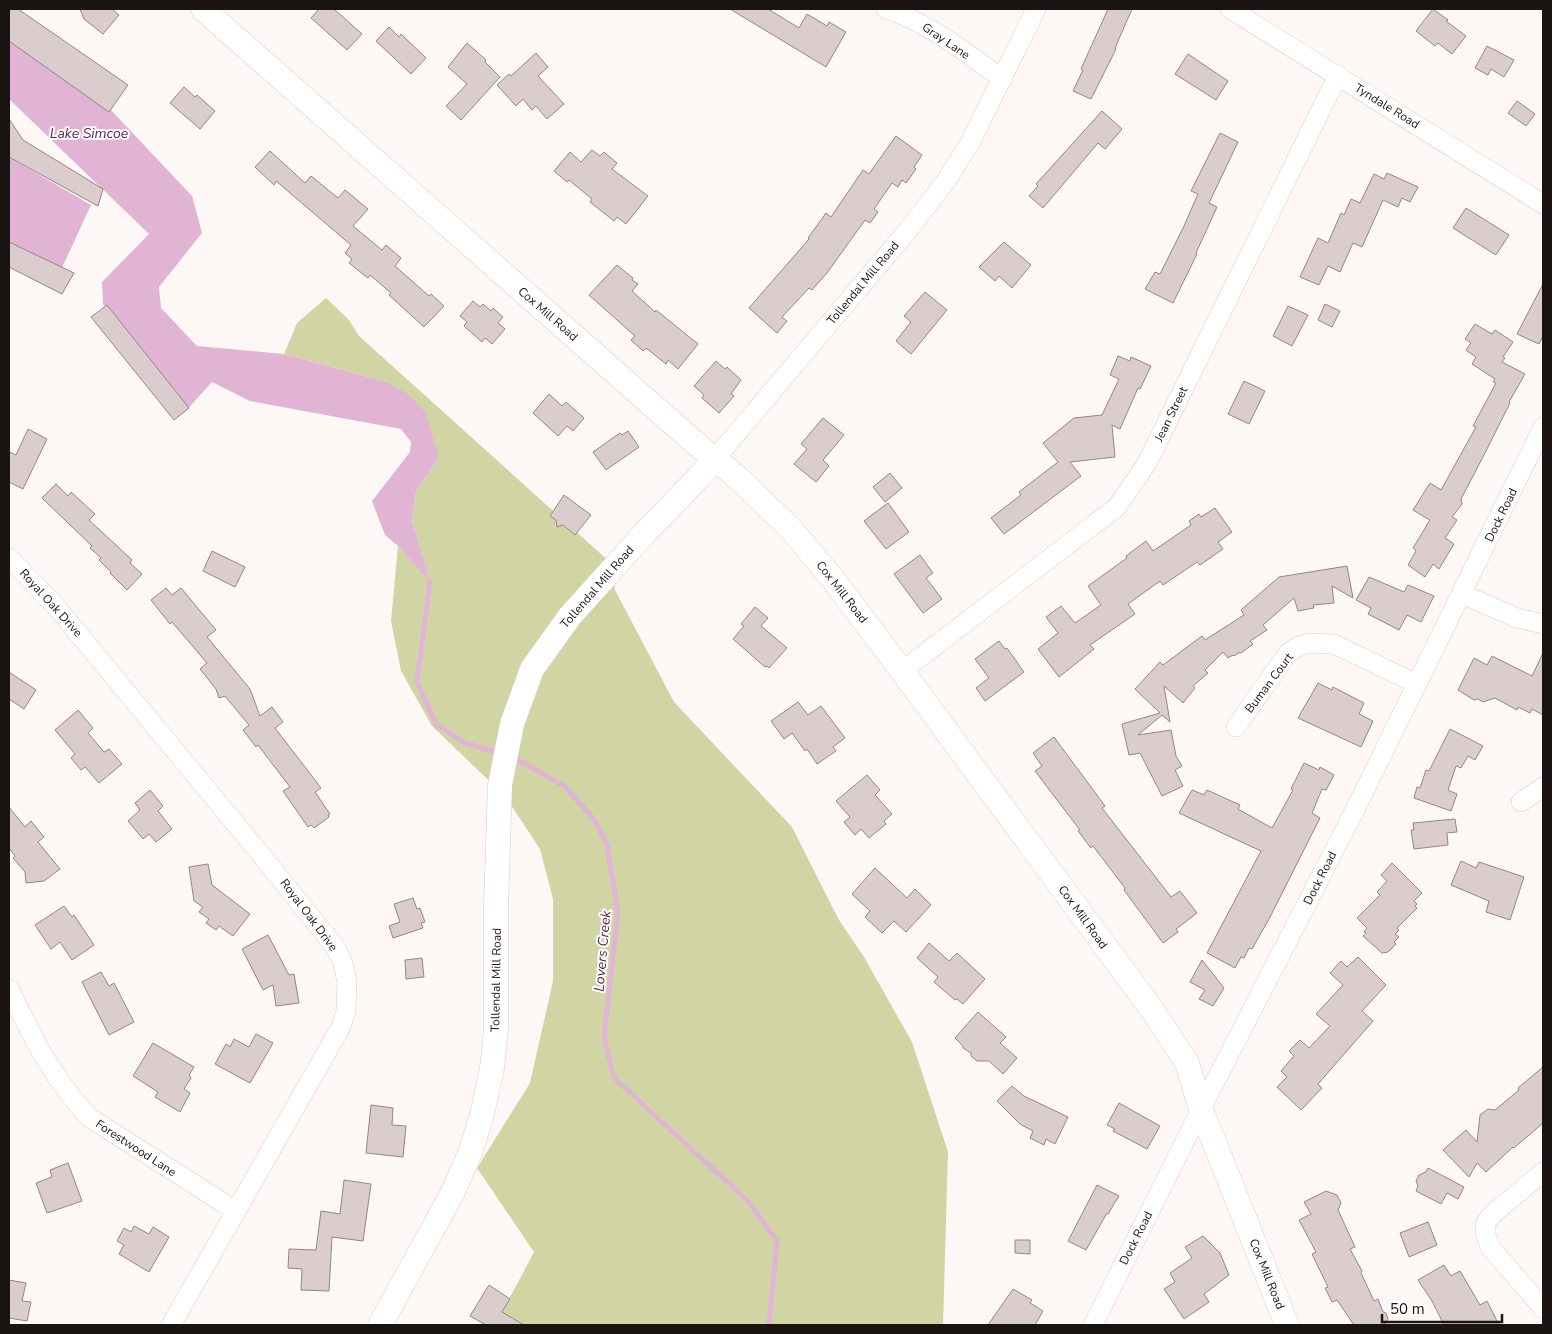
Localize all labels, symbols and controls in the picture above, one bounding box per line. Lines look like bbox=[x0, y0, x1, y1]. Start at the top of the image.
street label: Gray Lane bbox=[919, 19, 973, 63]
street label: Tyndale Road bbox=[1352, 80, 1422, 132]
water label: Lake Simcoe bbox=[50, 124, 129, 143]
street label: Tollendal Mill Road bbox=[823, 238, 903, 328]
street label: Cox Mill Road bbox=[515, 283, 581, 345]
street label: Jean Street bbox=[1150, 383, 1192, 445]
street label: Dock Road bbox=[1481, 485, 1521, 545]
street label: Tollendal Mill Road bbox=[557, 542, 637, 632]
street label: Cox Mill Road bbox=[813, 558, 871, 626]
street label: Royal Oak Drive bbox=[16, 565, 86, 641]
street label: Buman Court bbox=[1241, 649, 1297, 716]
street label: Dock Road bbox=[1300, 848, 1340, 908]
street label: Royal Oak Drive bbox=[277, 876, 341, 954]
street label: Cox Mill Road bbox=[1055, 882, 1111, 952]
water label: Lovers Creek bbox=[589, 909, 616, 992]
street label: Tollendal Mill Road bbox=[487, 928, 505, 1032]
street label: Forestwood Lane bbox=[93, 1116, 179, 1180]
street label: Dock Road bbox=[1116, 1208, 1156, 1268]
street label: Cox Mill Road bbox=[1246, 1236, 1288, 1312]
scale bar bbox=[1382, 1292, 1502, 1324]
text: 50 m bbox=[1390, 1299, 1425, 1319]

